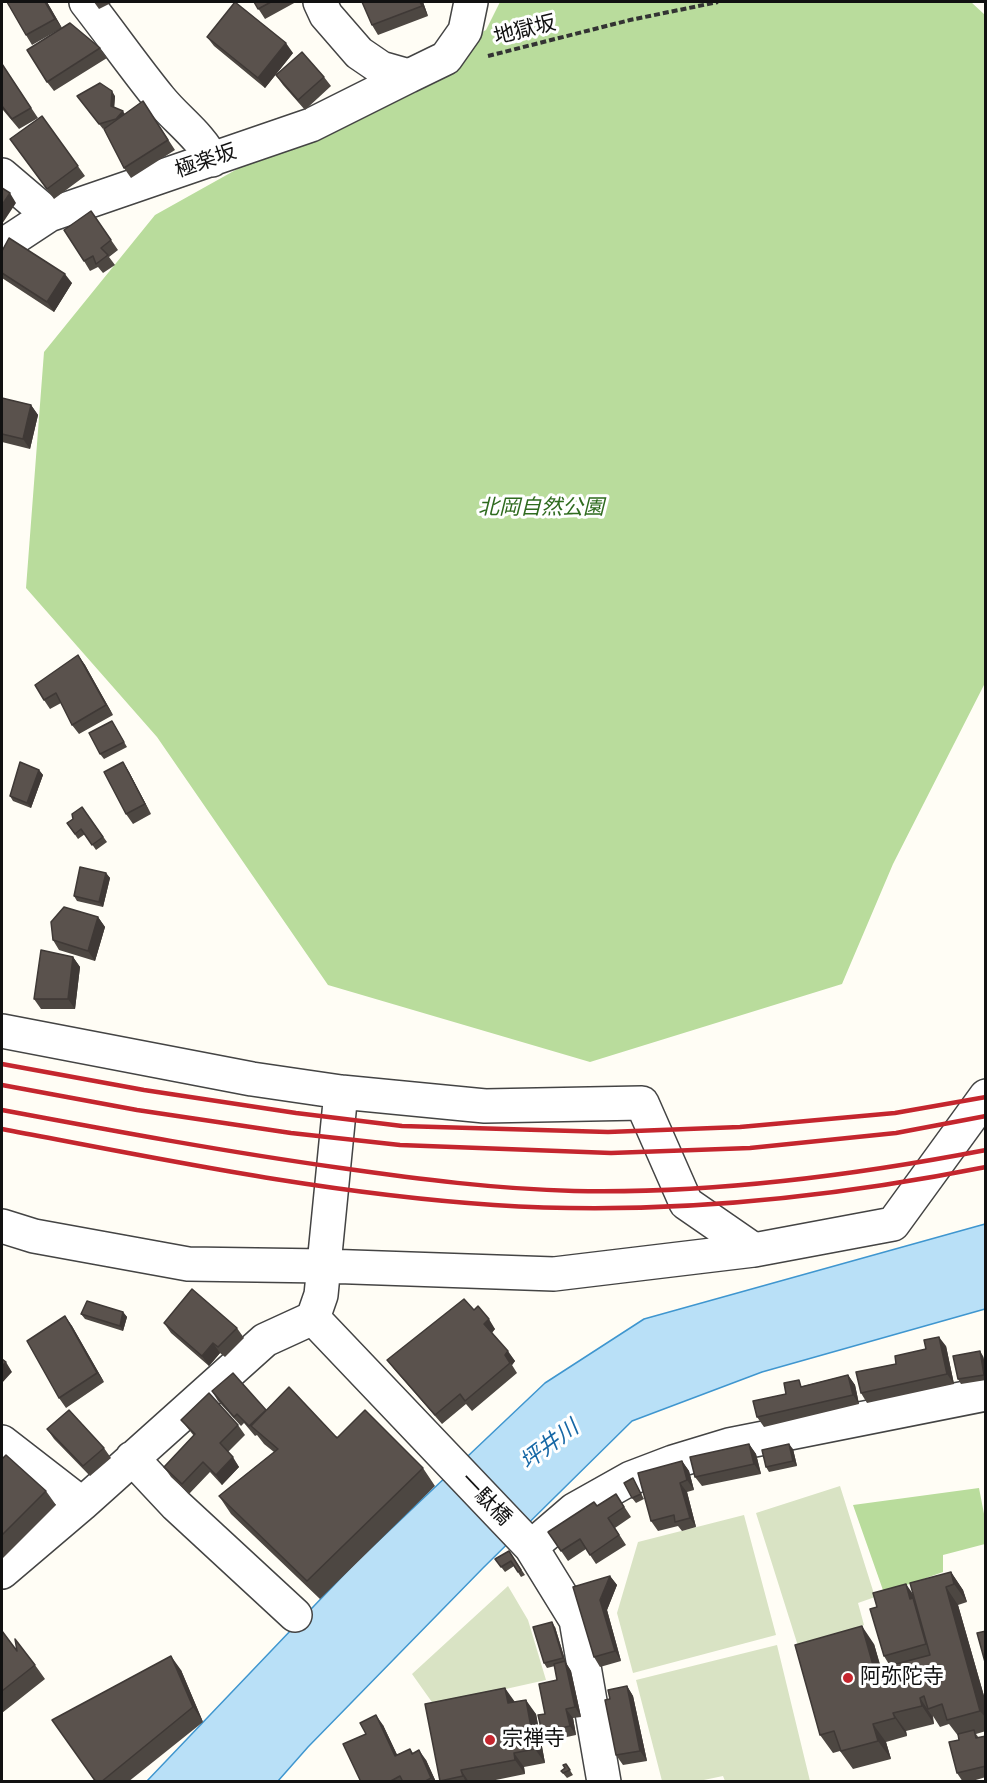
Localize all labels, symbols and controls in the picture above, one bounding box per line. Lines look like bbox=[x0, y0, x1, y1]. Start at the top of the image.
street label: 地獄坂 bbox=[491, 11, 559, 51]
street label: 極楽坂 bbox=[172, 140, 240, 184]
park label: 北岡自然公園 bbox=[478, 496, 604, 522]
water label: 坪井川 bbox=[516, 1416, 584, 1476]
street label: 一駄橋 bbox=[454, 1469, 516, 1531]
place label: 阿弥陀寺 bbox=[860, 1665, 944, 1691]
marker: 阿弥陀寺 bbox=[841, 1671, 855, 1685]
place label: 宗禅寺 bbox=[502, 1727, 565, 1753]
marker: 宗禅寺 bbox=[483, 1733, 497, 1747]

